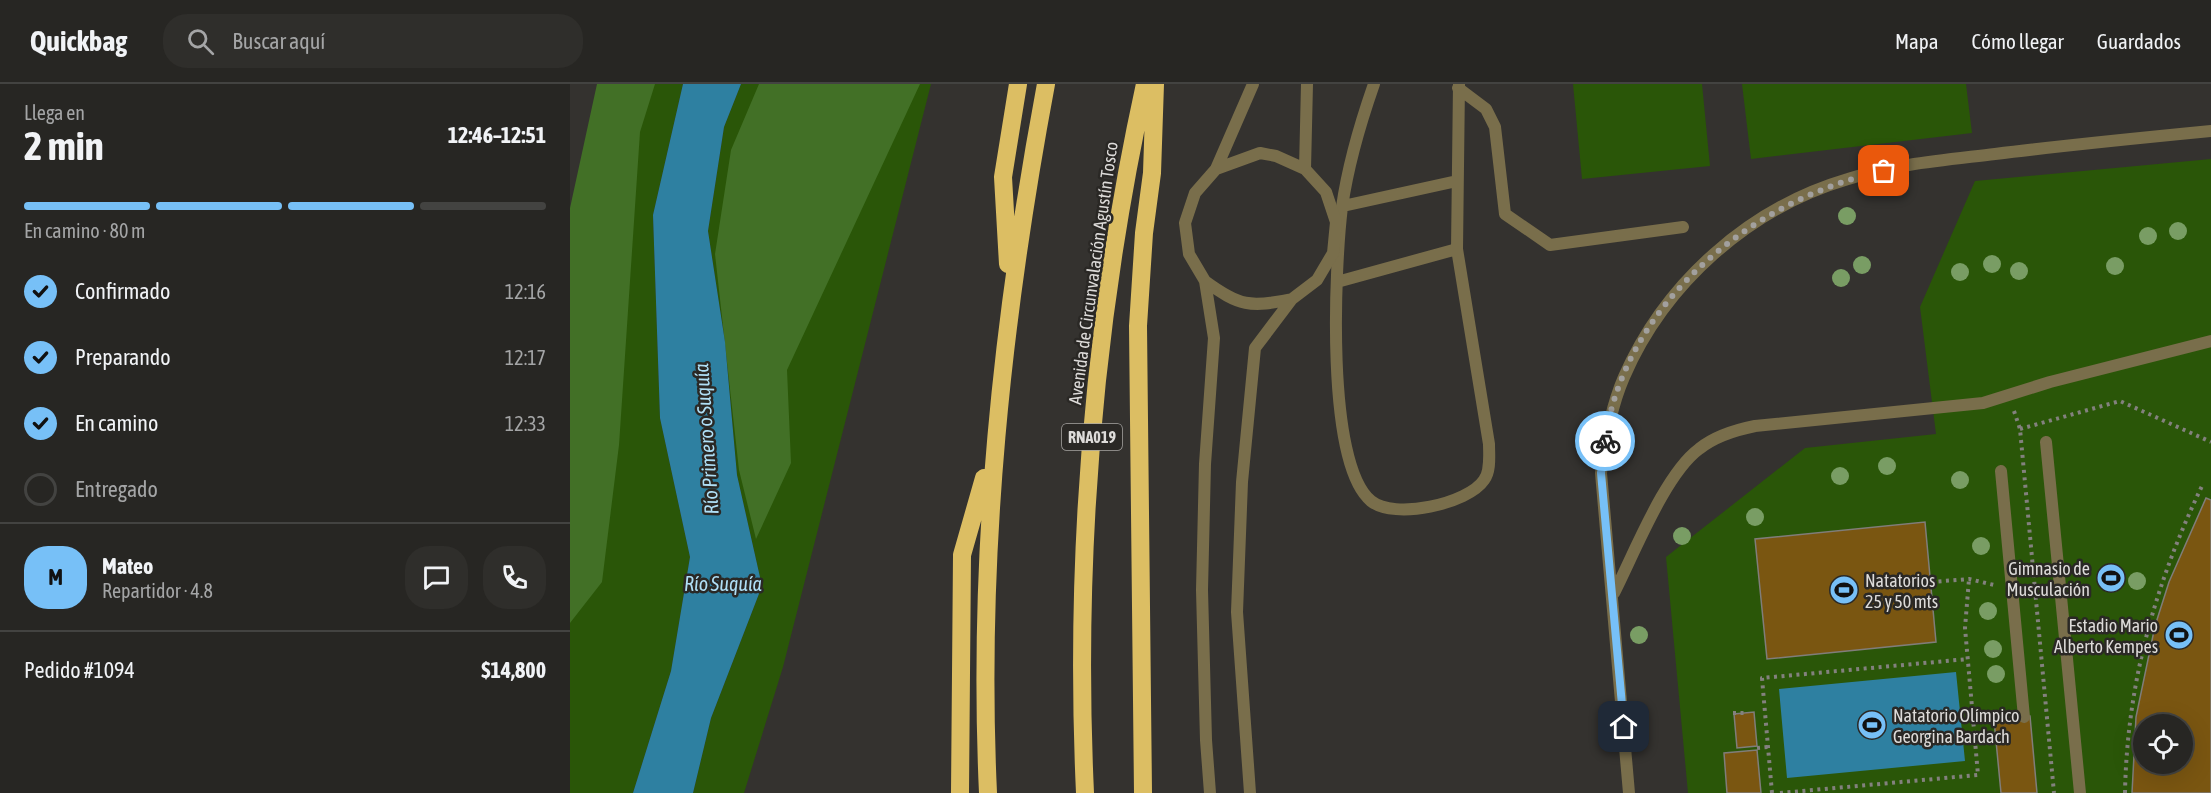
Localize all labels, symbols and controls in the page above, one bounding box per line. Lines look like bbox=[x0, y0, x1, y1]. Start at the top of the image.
search box bbox=[163, 14, 583, 68]
text: Quickbag bbox=[30, 25, 127, 57]
icon: search bbox=[184, 25, 217, 58]
text: Buscar aquí bbox=[232, 28, 325, 54]
text: Mapa bbox=[1895, 29, 1939, 53]
text: Cómo llegar bbox=[1972, 29, 2064, 53]
text: Guardados bbox=[2097, 29, 2181, 53]
text: Llega en bbox=[24, 101, 85, 124]
text: 12:46–12:51 bbox=[448, 122, 546, 148]
text: 2 min bbox=[24, 124, 104, 168]
street label: Avenida de Circunvalación Agustín Tosco bbox=[1064, 140, 1122, 406]
pin bbox=[1858, 145, 1909, 196]
icon: bag bbox=[1867, 154, 1900, 187]
text: En camino · 80 m bbox=[24, 219, 145, 242]
icon: check bbox=[24, 275, 57, 308]
text: Confirmado bbox=[75, 278, 170, 304]
text: 12:16 bbox=[505, 280, 546, 303]
icon: check bbox=[24, 341, 57, 374]
text: Preparando bbox=[75, 344, 171, 370]
text: 12:17 bbox=[505, 346, 546, 369]
water label: Río Primero o Suquía bbox=[689, 363, 723, 515]
icon: check bbox=[24, 407, 57, 440]
text: En camino bbox=[75, 410, 158, 436]
courier bbox=[1575, 411, 1635, 471]
text: 12:33 bbox=[505, 412, 546, 435]
road number: RNA019 bbox=[1062, 424, 1122, 450]
icon: bike bbox=[1589, 425, 1622, 458]
text: Entregado bbox=[75, 476, 158, 502]
button: chat bbox=[405, 546, 468, 609]
button: phone bbox=[483, 546, 546, 609]
text: Mateo bbox=[102, 553, 153, 579]
place label: Gimnasio de Musculación bbox=[2006, 558, 2090, 600]
sports icon: Gimnasio de Musculación bbox=[2095, 562, 2127, 594]
text: M bbox=[48, 564, 63, 590]
place label: Natatorios 25 y 50 mts bbox=[1865, 570, 1938, 612]
water label: Río Suquía bbox=[684, 572, 762, 595]
sports icon: Natatorios 25 y 50 mts bbox=[1828, 574, 1860, 606]
text: Repartidor · 4.8 bbox=[102, 579, 213, 602]
place label: Estadio Mario Alberto Kempes bbox=[2054, 615, 2158, 657]
sports icon: Estadio Mario Alberto Kempes bbox=[2163, 619, 2195, 651]
text: Pedido #1094 bbox=[24, 657, 135, 683]
text: $14,800 bbox=[481, 657, 546, 683]
pin bbox=[1598, 701, 1649, 752]
place label: Natatorio Olímpico Georgina Bardach bbox=[1893, 705, 2020, 747]
sports icon: Natatorio Olímpico Georgina Bardach bbox=[1856, 709, 1888, 741]
icon: home bbox=[1607, 710, 1640, 743]
map controls bbox=[2133, 714, 2193, 774]
button: locate bbox=[2133, 714, 2193, 774]

